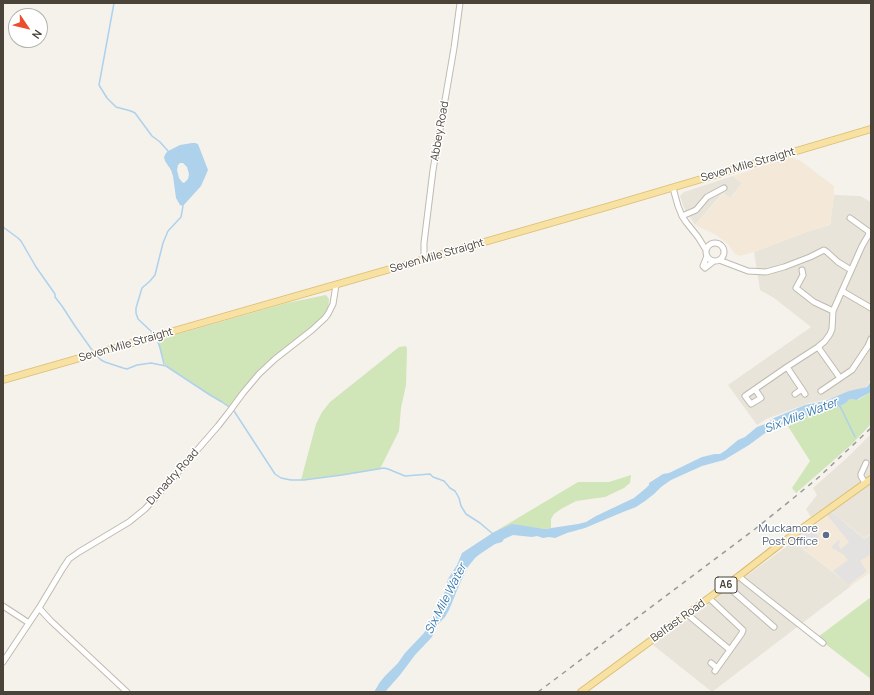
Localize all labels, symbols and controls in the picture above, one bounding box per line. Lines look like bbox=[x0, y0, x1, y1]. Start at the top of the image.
north arrow bbox=[8, 8, 48, 48]
text: N bbox=[29, 27, 46, 42]
street label: Abbey Road bbox=[428, 100, 452, 162]
street label: Seven Mile Straight bbox=[699, 145, 797, 185]
street label: Seven Mile Straight bbox=[388, 236, 486, 276]
street label: Seven Mile Straight bbox=[77, 325, 175, 365]
water label: Six Mile Water bbox=[762, 395, 840, 437]
street label: Dunadry Road bbox=[144, 446, 202, 508]
place label: Muckamore Post Office bbox=[758, 522, 818, 548]
marker: Muckamore Post Office bbox=[821, 530, 831, 540]
water label: Six Mile Water bbox=[422, 561, 470, 637]
road number: A6 bbox=[715, 577, 737, 593]
street label: Belfast Road bbox=[648, 597, 708, 645]

